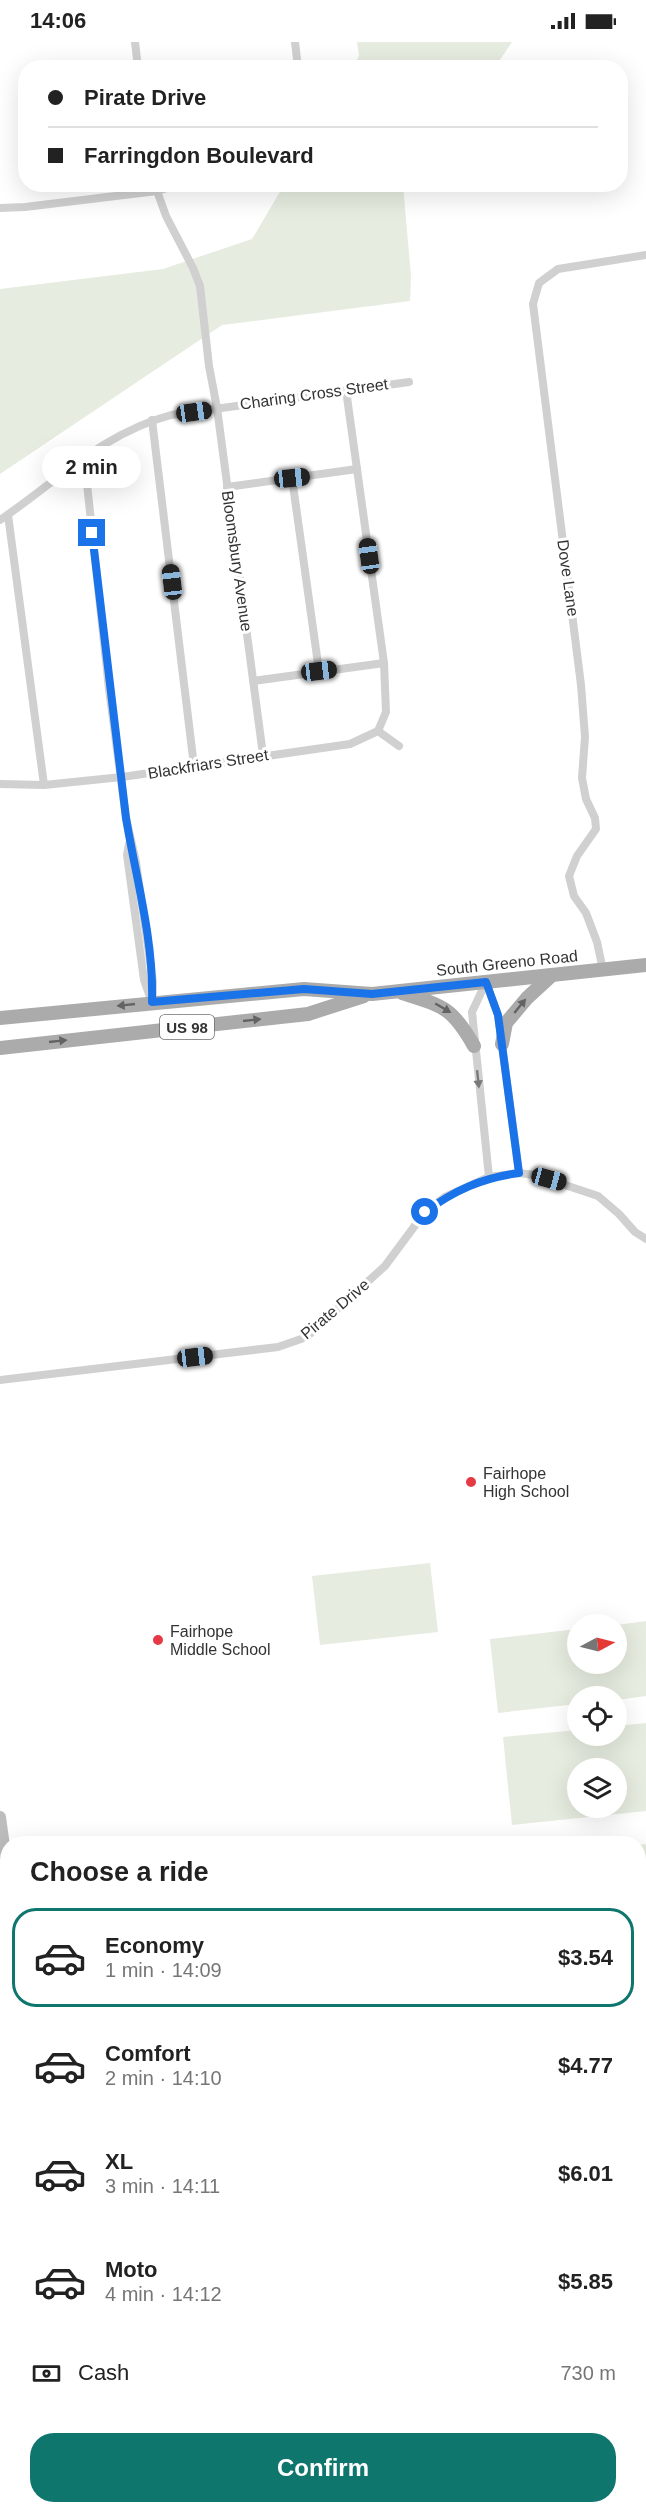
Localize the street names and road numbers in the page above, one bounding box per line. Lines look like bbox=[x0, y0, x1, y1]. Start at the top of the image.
street label: Charing Cross Street bbox=[239, 375, 390, 413]
street label: Bloomsbury Avenue bbox=[219, 490, 255, 633]
street label: Dove Lane bbox=[554, 538, 582, 618]
street label: Blackfriars Street bbox=[147, 746, 270, 782]
street label: South Greeno Road bbox=[435, 947, 579, 979]
road number: US 98 bbox=[160, 1015, 214, 1039]
street label: Pirate Drive bbox=[298, 1276, 373, 1342]

